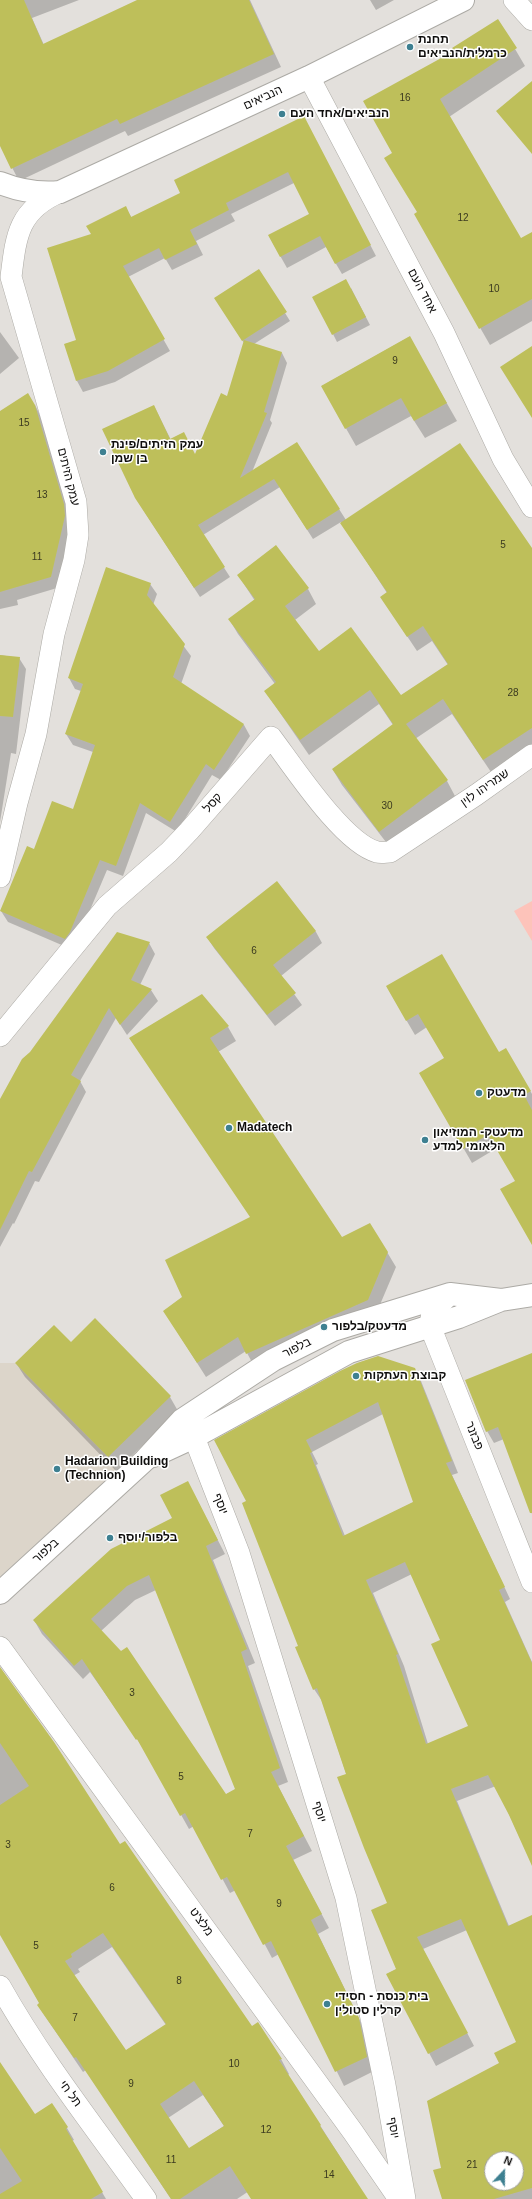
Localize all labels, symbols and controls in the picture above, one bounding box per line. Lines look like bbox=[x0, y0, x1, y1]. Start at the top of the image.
place label: תחנת כרמלית/הנביאים bbox=[418, 33, 507, 61]
marker: תחנת כרמלית/הנביאים bbox=[405, 42, 415, 52]
street label: הנביאים bbox=[241, 83, 285, 113]
house number: 16 bbox=[399, 92, 411, 104]
place label: הנביאים/אחד העם bbox=[290, 107, 389, 121]
marker: הנביאים/אחד העם bbox=[277, 109, 287, 119]
house number: 12 bbox=[457, 212, 469, 224]
street label: אחד העם bbox=[404, 266, 440, 316]
house number: 10 bbox=[488, 283, 500, 295]
house number: 9 bbox=[392, 355, 398, 367]
house number: 15 bbox=[18, 417, 30, 429]
place label: עמק הזיתים/פינת בן שמן bbox=[111, 438, 203, 466]
street label: עמק הזיתים bbox=[54, 447, 82, 507]
marker: עמק הזיתים/פינת בן שמן bbox=[98, 447, 108, 457]
house number: 13 bbox=[36, 489, 48, 501]
house number: 5 bbox=[500, 539, 506, 551]
house number: 11 bbox=[32, 551, 42, 563]
house number: 28 bbox=[507, 687, 519, 699]
street label: שמריהו לוין bbox=[458, 766, 512, 810]
street label: קסל bbox=[201, 790, 225, 816]
house number: 30 bbox=[381, 800, 393, 812]
house number: 6 bbox=[251, 945, 257, 957]
place label: מדעטק bbox=[487, 1086, 526, 1100]
marker: מדעטק bbox=[474, 1088, 484, 1098]
place label: Madatech bbox=[237, 1121, 292, 1135]
marker: Madatech bbox=[224, 1123, 234, 1133]
place label: מדעטק- המוזיאון הלאומי למדע bbox=[433, 1126, 523, 1154]
marker: מדעטק- המוזיאון הלאומי למדע bbox=[420, 1135, 430, 1145]
place label: מדעטק/בלפור bbox=[332, 1320, 407, 1334]
marker: מדעטק/בלפור bbox=[319, 1322, 329, 1332]
street label: בלפור bbox=[280, 1335, 314, 1361]
place label: קבוצת העתקות bbox=[364, 1369, 446, 1383]
marker: קבוצת העתקות bbox=[351, 1371, 361, 1381]
street label: פבזנר bbox=[462, 1420, 486, 1452]
place label: Hadarion Building (Technion) bbox=[65, 1455, 168, 1483]
marker: Hadarion Building (Technion) bbox=[52, 1464, 62, 1474]
street label: יוסף bbox=[209, 1491, 231, 1517]
place label: בלפור/יוסף bbox=[118, 1531, 177, 1545]
marker: בלפור/יוסף bbox=[105, 1533, 115, 1543]
street label: בלפור bbox=[30, 1536, 62, 1566]
house number: 3 bbox=[129, 1687, 135, 1699]
house number: 5 bbox=[178, 1771, 184, 1783]
street label: יוסף bbox=[309, 1800, 329, 1824]
house number: 7 bbox=[247, 1828, 253, 1840]
house number: 3 bbox=[5, 1839, 11, 1851]
house number: 6 bbox=[109, 1882, 115, 1894]
house number: 9 bbox=[276, 1898, 282, 1910]
street label: מלצ'ט bbox=[186, 1905, 216, 1939]
house number: 5 bbox=[33, 1940, 39, 1952]
house number: 8 bbox=[176, 1975, 182, 1987]
place label: בית כנסת - חסידי קרלין סטולין bbox=[335, 1990, 428, 2018]
marker: בית כנסת - חסידי קרלין סטולין bbox=[322, 1999, 332, 2009]
house number: 7 bbox=[72, 2012, 78, 2024]
house number: 10 bbox=[228, 2058, 240, 2070]
street label: תל חי bbox=[56, 2078, 84, 2110]
house number: 9 bbox=[128, 2078, 134, 2090]
street label: יוסף bbox=[384, 2116, 402, 2140]
house number: 12 bbox=[260, 2124, 272, 2136]
north arrow bbox=[484, 2151, 524, 2191]
house number: 11 bbox=[166, 2154, 176, 2166]
text: N bbox=[502, 2154, 514, 2168]
house number: 21 bbox=[466, 2159, 478, 2171]
house number: 14 bbox=[323, 2169, 335, 2181]

